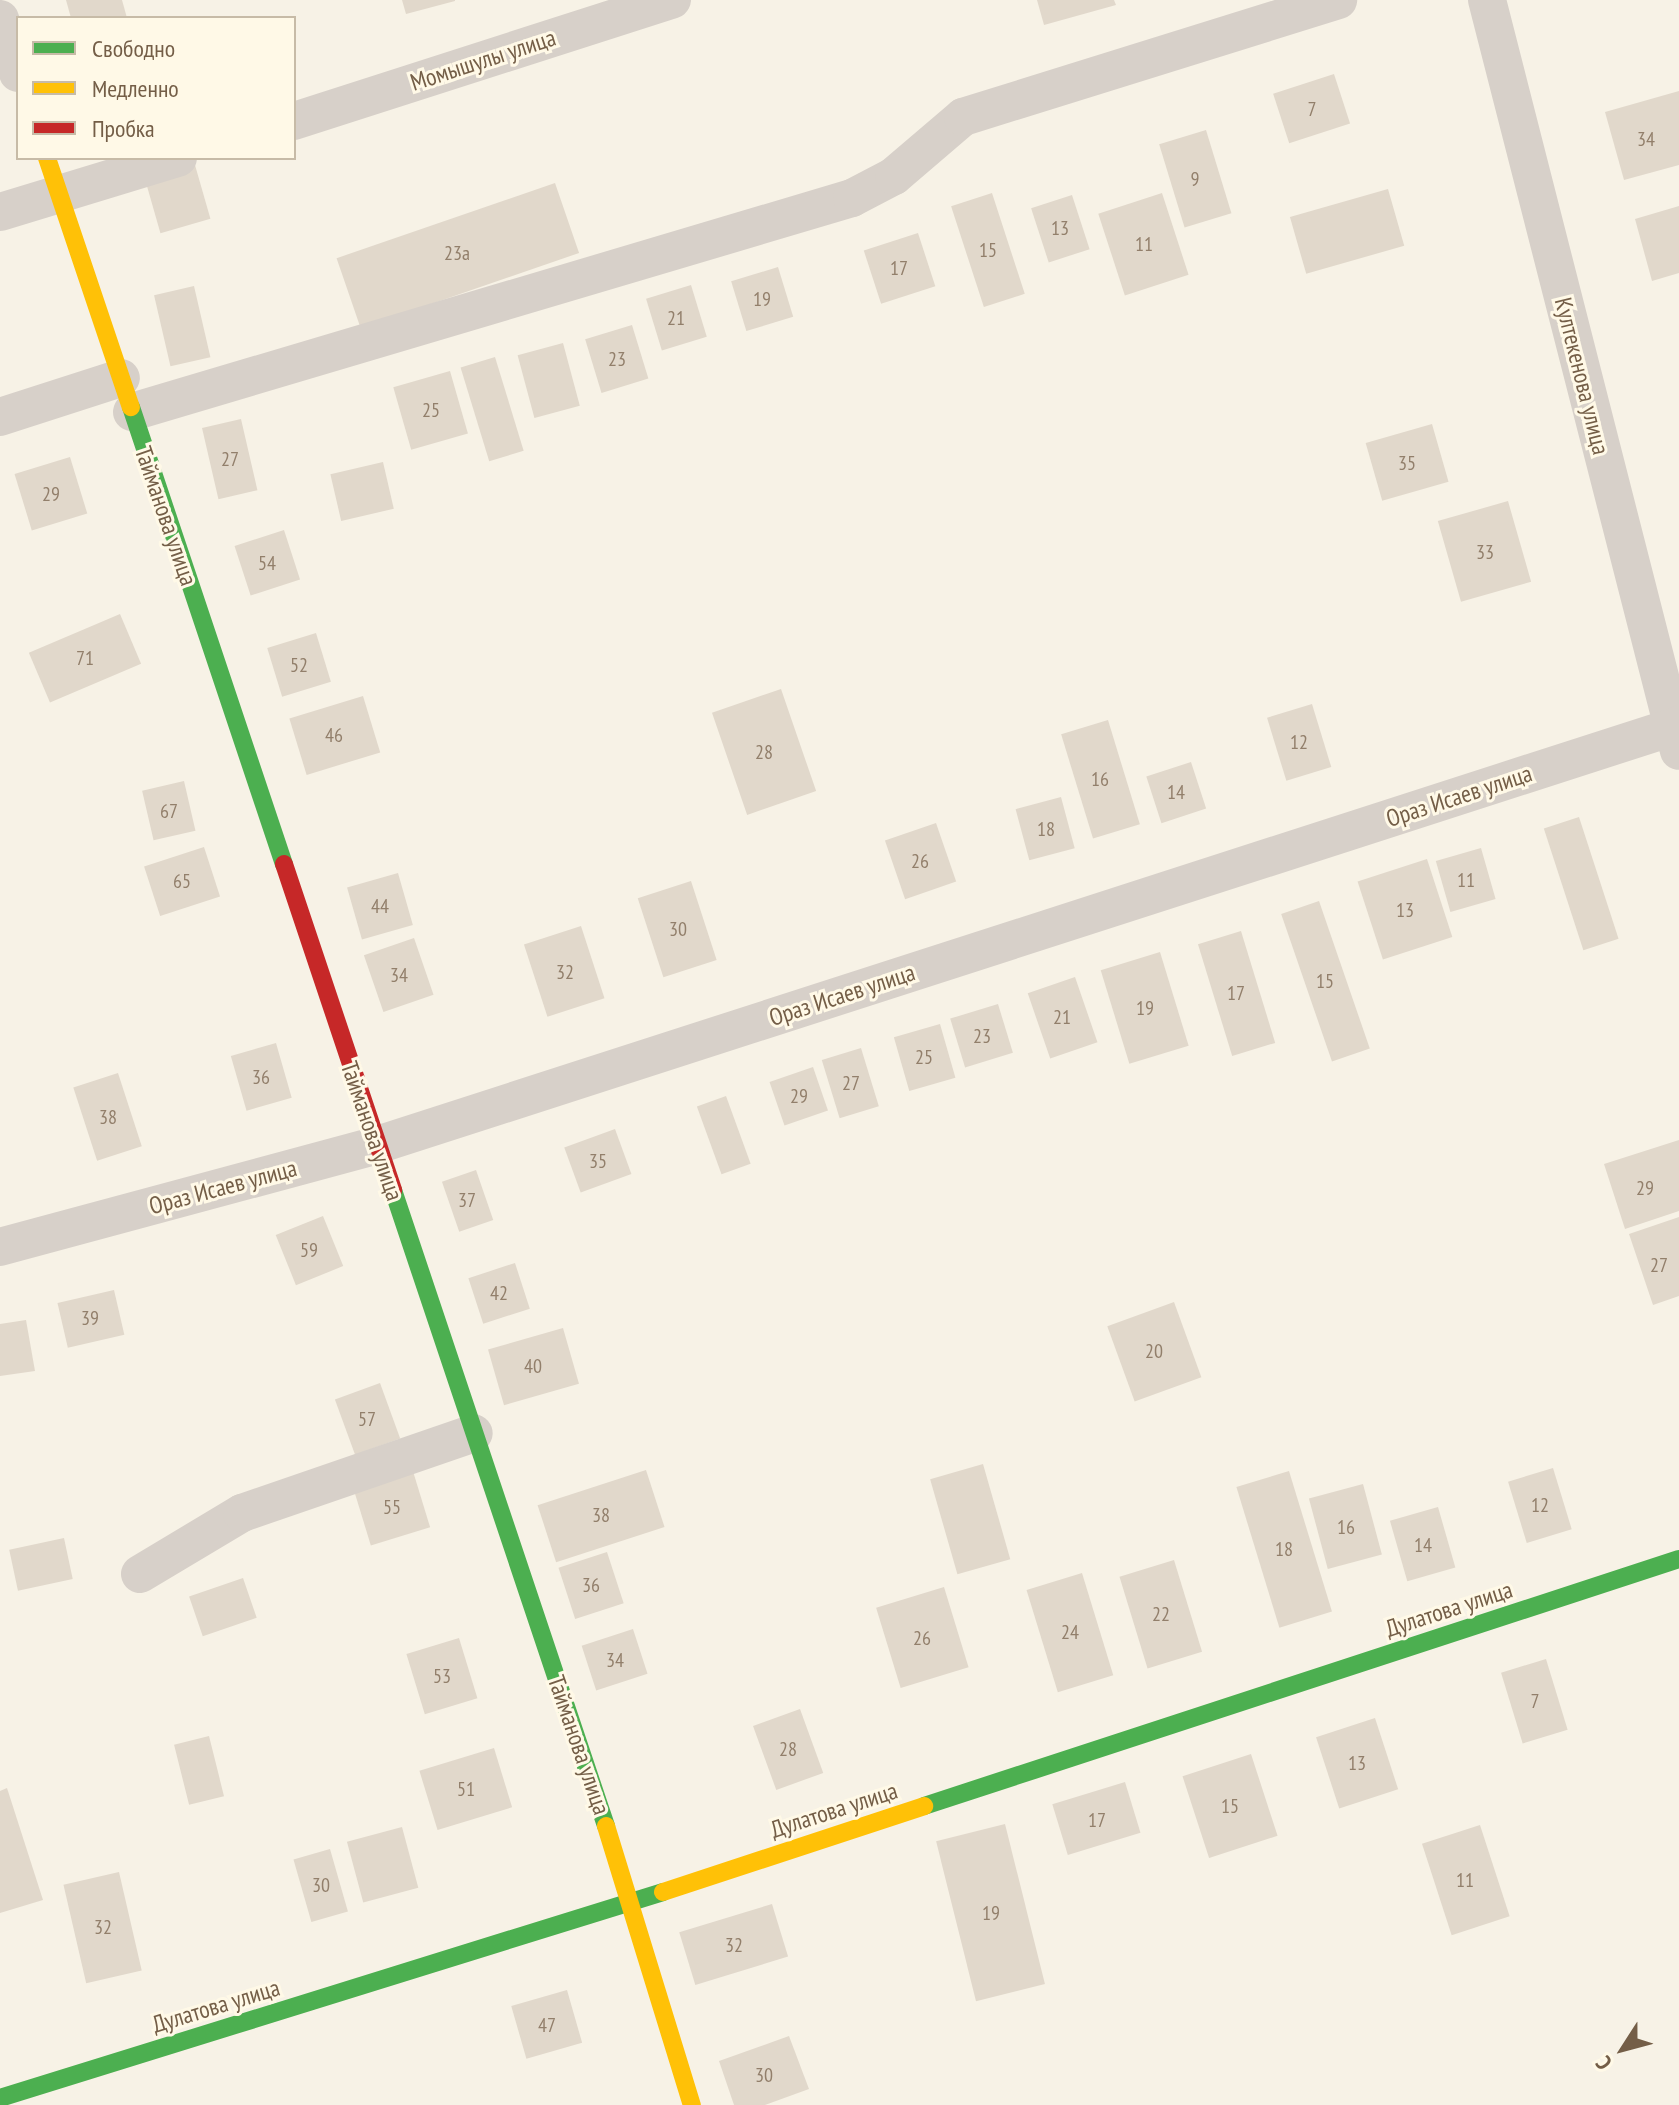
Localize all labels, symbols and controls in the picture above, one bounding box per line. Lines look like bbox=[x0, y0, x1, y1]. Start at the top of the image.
legend bbox=[16, 16, 296, 160]
street label: Момышулы улица bbox=[407, 23, 559, 97]
text: Свободно bbox=[92, 33, 175, 64]
text: Медленно bbox=[92, 73, 179, 104]
house number: 7 bbox=[1308, 97, 1316, 121]
text: Пробка bbox=[92, 113, 155, 144]
house number: 34 bbox=[1637, 127, 1655, 151]
house number: 9 bbox=[1191, 167, 1199, 191]
house number: 13 bbox=[1051, 216, 1069, 240]
house number: 11 bbox=[1135, 232, 1153, 256]
house number: 15 bbox=[979, 238, 997, 262]
house number: 23а bbox=[444, 241, 470, 265]
house number: 17 bbox=[890, 256, 908, 280]
house number: 19 bbox=[753, 287, 771, 311]
street label: Култекенова улица bbox=[1549, 294, 1615, 458]
house number: 21 bbox=[667, 306, 685, 330]
house number: 23 bbox=[608, 347, 626, 371]
house number: 25 bbox=[422, 398, 440, 422]
street label: Тайманова улица bbox=[129, 443, 203, 589]
house number: 27 bbox=[221, 447, 239, 471]
house number: 35 bbox=[1398, 451, 1416, 475]
house number: 29 bbox=[42, 482, 60, 506]
house number: 33 bbox=[1476, 540, 1494, 564]
house number: 54 bbox=[258, 551, 276, 575]
house number: 71 bbox=[76, 646, 94, 670]
house number: 52 bbox=[290, 653, 308, 677]
house number: 46 bbox=[325, 723, 343, 747]
house number: 12 bbox=[1290, 730, 1308, 754]
house number: 28 bbox=[755, 740, 773, 764]
street label: Ораз Исаев улица bbox=[1382, 759, 1536, 833]
house number: 16 bbox=[1091, 767, 1109, 791]
house number: 14 bbox=[1167, 780, 1185, 804]
house number: 67 bbox=[160, 799, 178, 823]
house number: 18 bbox=[1037, 817, 1055, 841]
house number: 26 bbox=[911, 849, 929, 873]
house number: 11 bbox=[1457, 868, 1475, 892]
house number: 65 bbox=[173, 869, 191, 893]
house number: 44 bbox=[371, 894, 389, 918]
house number: 13 bbox=[1396, 898, 1414, 922]
house number: 30 bbox=[669, 917, 687, 941]
street label: Ораз Исаев улица bbox=[765, 958, 919, 1032]
house number: 32 bbox=[556, 960, 574, 984]
house number: 34 bbox=[390, 963, 408, 987]
house number: 15 bbox=[1316, 969, 1334, 993]
house number: 17 bbox=[1227, 981, 1245, 1005]
house number: 19 bbox=[1136, 996, 1154, 1020]
house number: 21 bbox=[1053, 1005, 1071, 1029]
house number: 23 bbox=[973, 1024, 991, 1048]
house number: 25 bbox=[915, 1045, 933, 1069]
street label: Тайманова улица bbox=[335, 1058, 409, 1204]
house number: 36 bbox=[252, 1065, 270, 1089]
house number: 27 bbox=[842, 1071, 860, 1095]
house number: 29 bbox=[790, 1084, 808, 1108]
house number: 38 bbox=[99, 1105, 117, 1129]
house number: 35 bbox=[589, 1149, 607, 1173]
street label: Ораз Исаев улица bbox=[146, 1153, 300, 1221]
house number: 29 bbox=[1636, 1176, 1654, 1200]
house number: 37 bbox=[458, 1188, 476, 1212]
house number: 59 bbox=[300, 1238, 318, 1262]
house number: 27 bbox=[1650, 1253, 1668, 1277]
house number: 42 bbox=[490, 1281, 508, 1305]
house number: 39 bbox=[81, 1306, 99, 1330]
house number: 20 bbox=[1145, 1339, 1163, 1363]
house number: 40 bbox=[524, 1354, 542, 1378]
house number: 57 bbox=[358, 1407, 376, 1431]
house number: 12 bbox=[1531, 1493, 1549, 1517]
house number: 55 bbox=[383, 1495, 401, 1519]
house number: 38 bbox=[592, 1503, 610, 1527]
house number: 16 bbox=[1337, 1515, 1355, 1539]
house number: 14 bbox=[1414, 1533, 1432, 1557]
house number: 18 bbox=[1275, 1537, 1293, 1561]
house number: 36 bbox=[582, 1573, 600, 1597]
street label: Дулатова улица bbox=[1382, 1575, 1516, 1643]
house number: 22 bbox=[1152, 1602, 1170, 1626]
house number: 24 bbox=[1061, 1620, 1079, 1644]
house number: 26 bbox=[913, 1626, 931, 1650]
house number: 34 bbox=[606, 1648, 624, 1672]
house number: 53 bbox=[433, 1664, 451, 1688]
street label: Тайманова улица bbox=[542, 1672, 616, 1818]
house number: 7 bbox=[1531, 1689, 1539, 1713]
house number: 28 bbox=[779, 1737, 797, 1761]
house number: 13 bbox=[1348, 1751, 1366, 1775]
street label: Дулатова улица bbox=[767, 1776, 901, 1844]
house number: 51 bbox=[457, 1777, 475, 1801]
house number: 15 bbox=[1221, 1794, 1239, 1818]
house number: 17 bbox=[1088, 1808, 1106, 1832]
house number: 11 bbox=[1456, 1868, 1474, 1892]
house number: 30 bbox=[312, 1873, 330, 1897]
house number: 19 bbox=[982, 1901, 1000, 1925]
house number: 32 bbox=[94, 1915, 112, 1939]
house number: 32 bbox=[725, 1933, 743, 1957]
street label: Дулатова улица bbox=[149, 1973, 283, 2039]
north arrow bbox=[1583, 2009, 1663, 2089]
house number: 47 bbox=[538, 2013, 556, 2037]
text: С bbox=[1589, 2051, 1618, 2075]
house number: 30 bbox=[755, 2063, 773, 2087]

